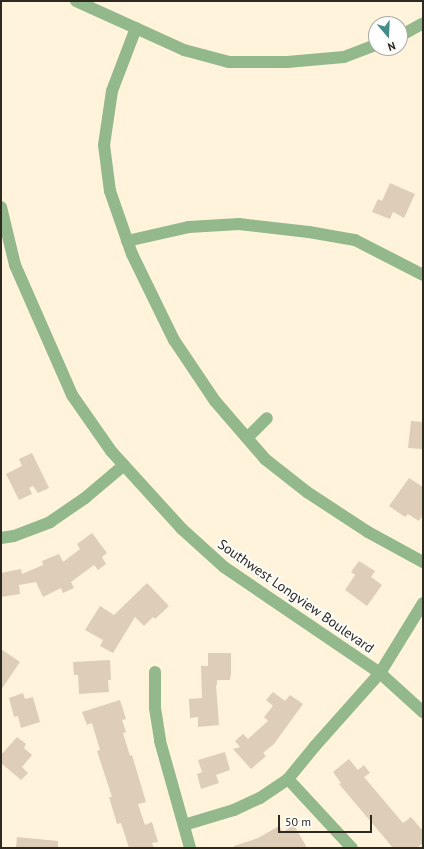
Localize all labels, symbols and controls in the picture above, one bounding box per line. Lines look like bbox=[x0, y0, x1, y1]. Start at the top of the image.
north arrow bbox=[368, 16, 408, 56]
text: N bbox=[386, 39, 397, 54]
street label: Southwest Longview Boulevard bbox=[215, 535, 377, 657]
scale bar bbox=[280, 807, 374, 833]
text: 50 m bbox=[285, 814, 311, 829]

